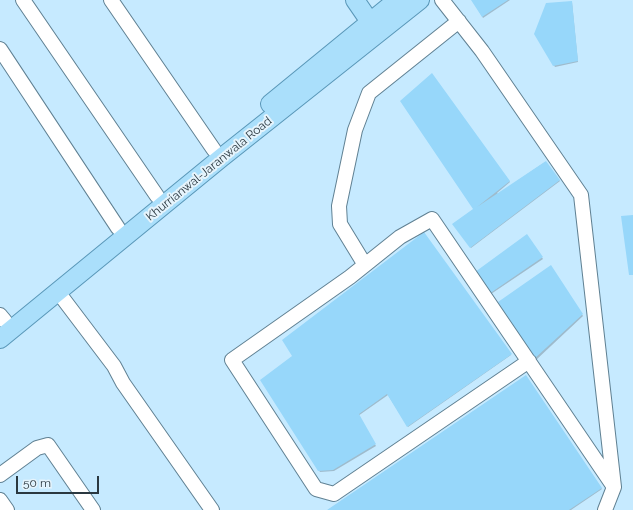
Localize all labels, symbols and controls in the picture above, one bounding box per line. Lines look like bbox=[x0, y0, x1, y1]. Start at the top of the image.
street label: Khurrianwal-Jaranwala Road bbox=[143, 114, 275, 224]
scale bar bbox=[18, 468, 101, 494]
text: 50 m bbox=[23, 476, 51, 490]

